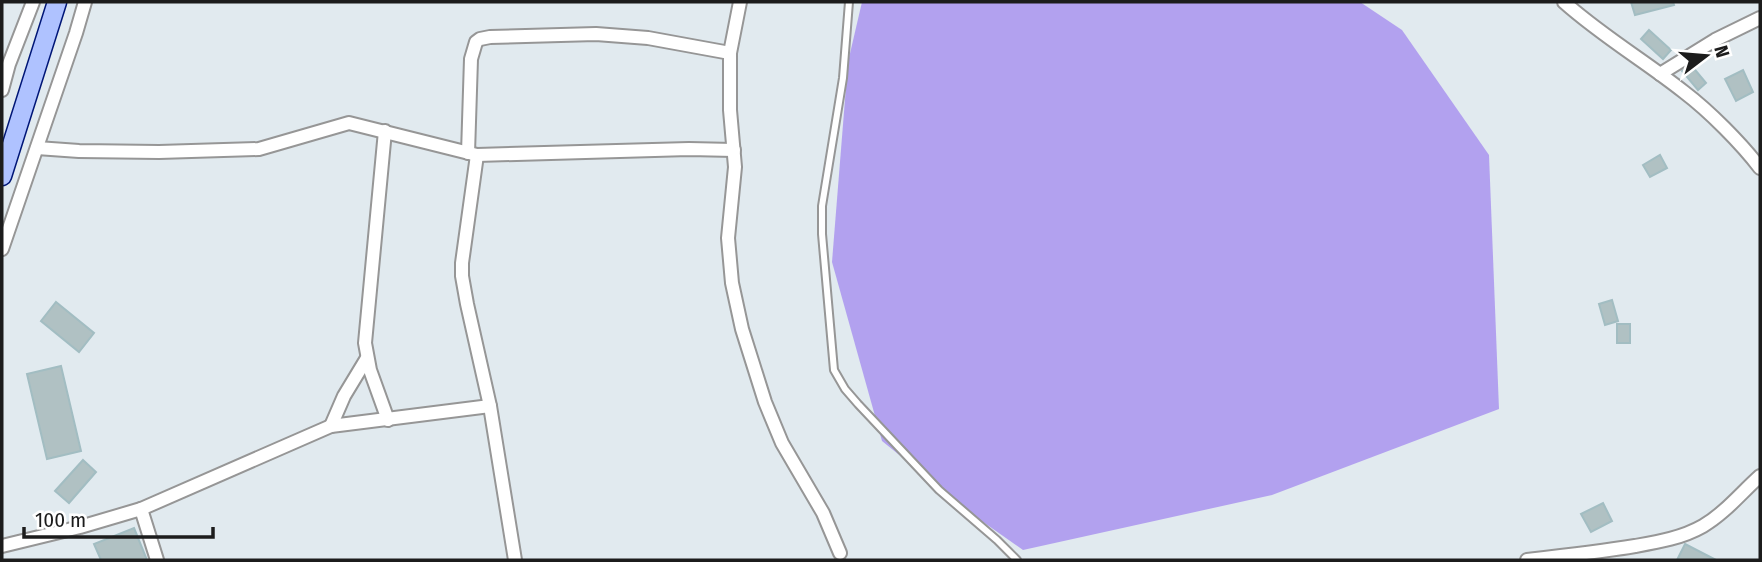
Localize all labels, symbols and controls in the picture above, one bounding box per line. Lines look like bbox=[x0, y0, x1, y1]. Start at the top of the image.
north arrow bbox=[1671, 21, 1741, 91]
text: N bbox=[1709, 43, 1734, 60]
scale bar bbox=[24, 496, 214, 540]
text: 100 m bbox=[35, 507, 86, 533]

